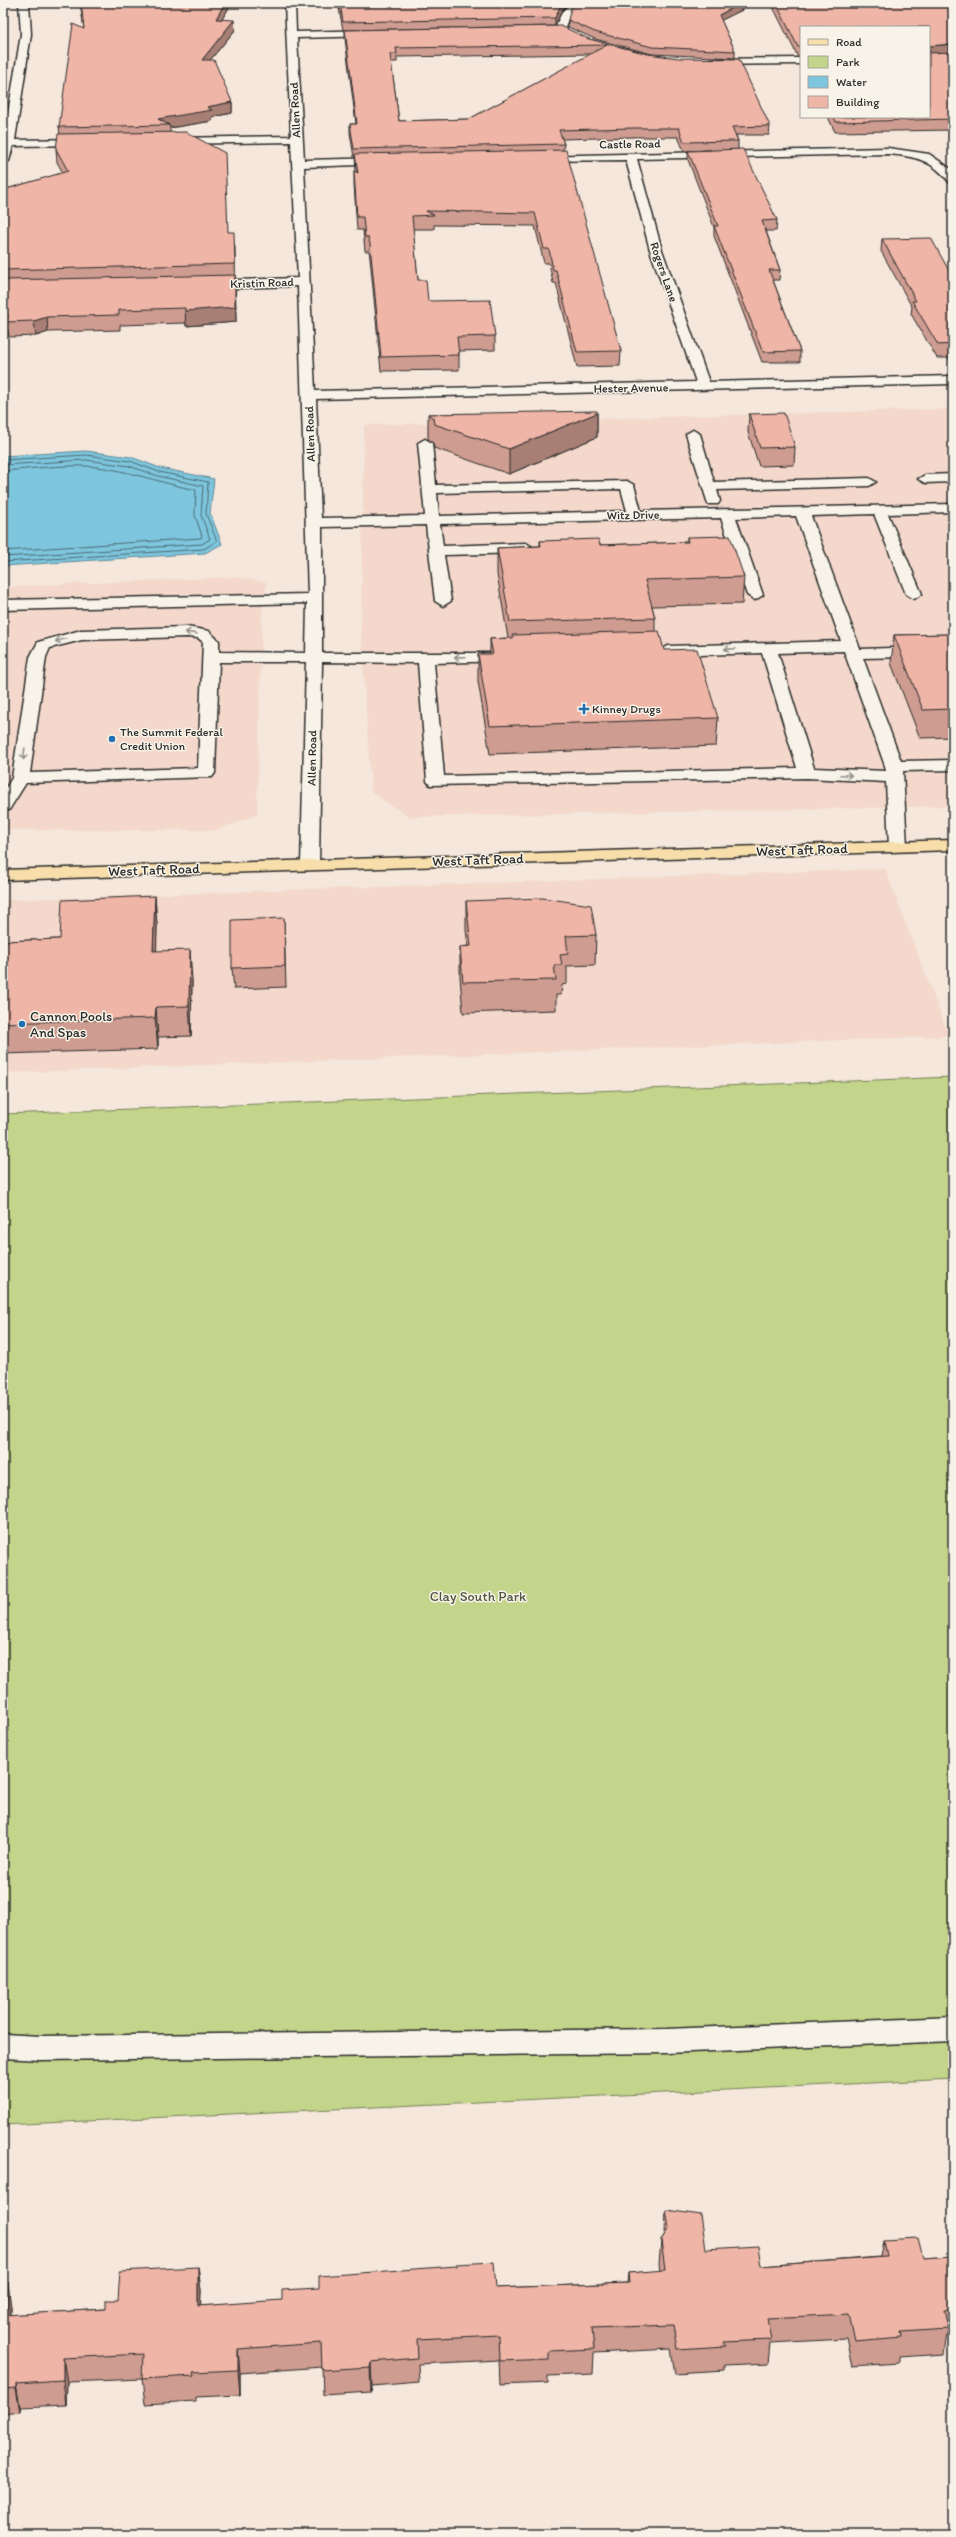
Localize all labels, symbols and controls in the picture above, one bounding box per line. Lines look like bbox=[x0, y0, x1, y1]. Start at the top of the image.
legend bbox=[800, 26, 930, 118]
text: Road bbox=[836, 35, 862, 49]
text: Park bbox=[836, 55, 860, 69]
text: Water bbox=[836, 75, 867, 89]
street label: Allen Road bbox=[287, 81, 303, 138]
text: Building bbox=[836, 95, 880, 109]
street label: Castle Road bbox=[599, 136, 661, 152]
street label: Rogers Lane bbox=[647, 240, 681, 304]
street label: Kristin Road bbox=[230, 275, 295, 291]
street label: Hester Avenue bbox=[594, 380, 669, 396]
street label: Allen Road bbox=[302, 405, 318, 462]
street label: Witz Drive bbox=[606, 508, 660, 522]
one-way arrow bbox=[185, 629, 198, 636]
one-way arrow bbox=[55, 637, 68, 644]
one-way arrow bbox=[724, 646, 737, 653]
one-way arrow bbox=[454, 653, 467, 661]
place label: Kinney Drugs bbox=[592, 702, 661, 716]
marker: Kinney Drugs bbox=[579, 704, 589, 714]
place label: The Summit Federal Credit Union bbox=[120, 725, 224, 753]
street label: Allen Road bbox=[305, 730, 319, 786]
marker: The Summit Federal Credit Union bbox=[107, 734, 117, 744]
one-way arrow bbox=[21, 747, 28, 760]
one-way arrow bbox=[839, 771, 852, 778]
street label: West Taft Road bbox=[756, 840, 848, 860]
street label: West Taft Road bbox=[432, 850, 524, 870]
street label: West Taft Road bbox=[108, 860, 200, 880]
place label: Cannon Pools And Spas bbox=[30, 1008, 112, 1041]
marker: Cannon Pools And Spas bbox=[17, 1019, 27, 1029]
park label: Clay South Park bbox=[430, 1588, 527, 1605]

